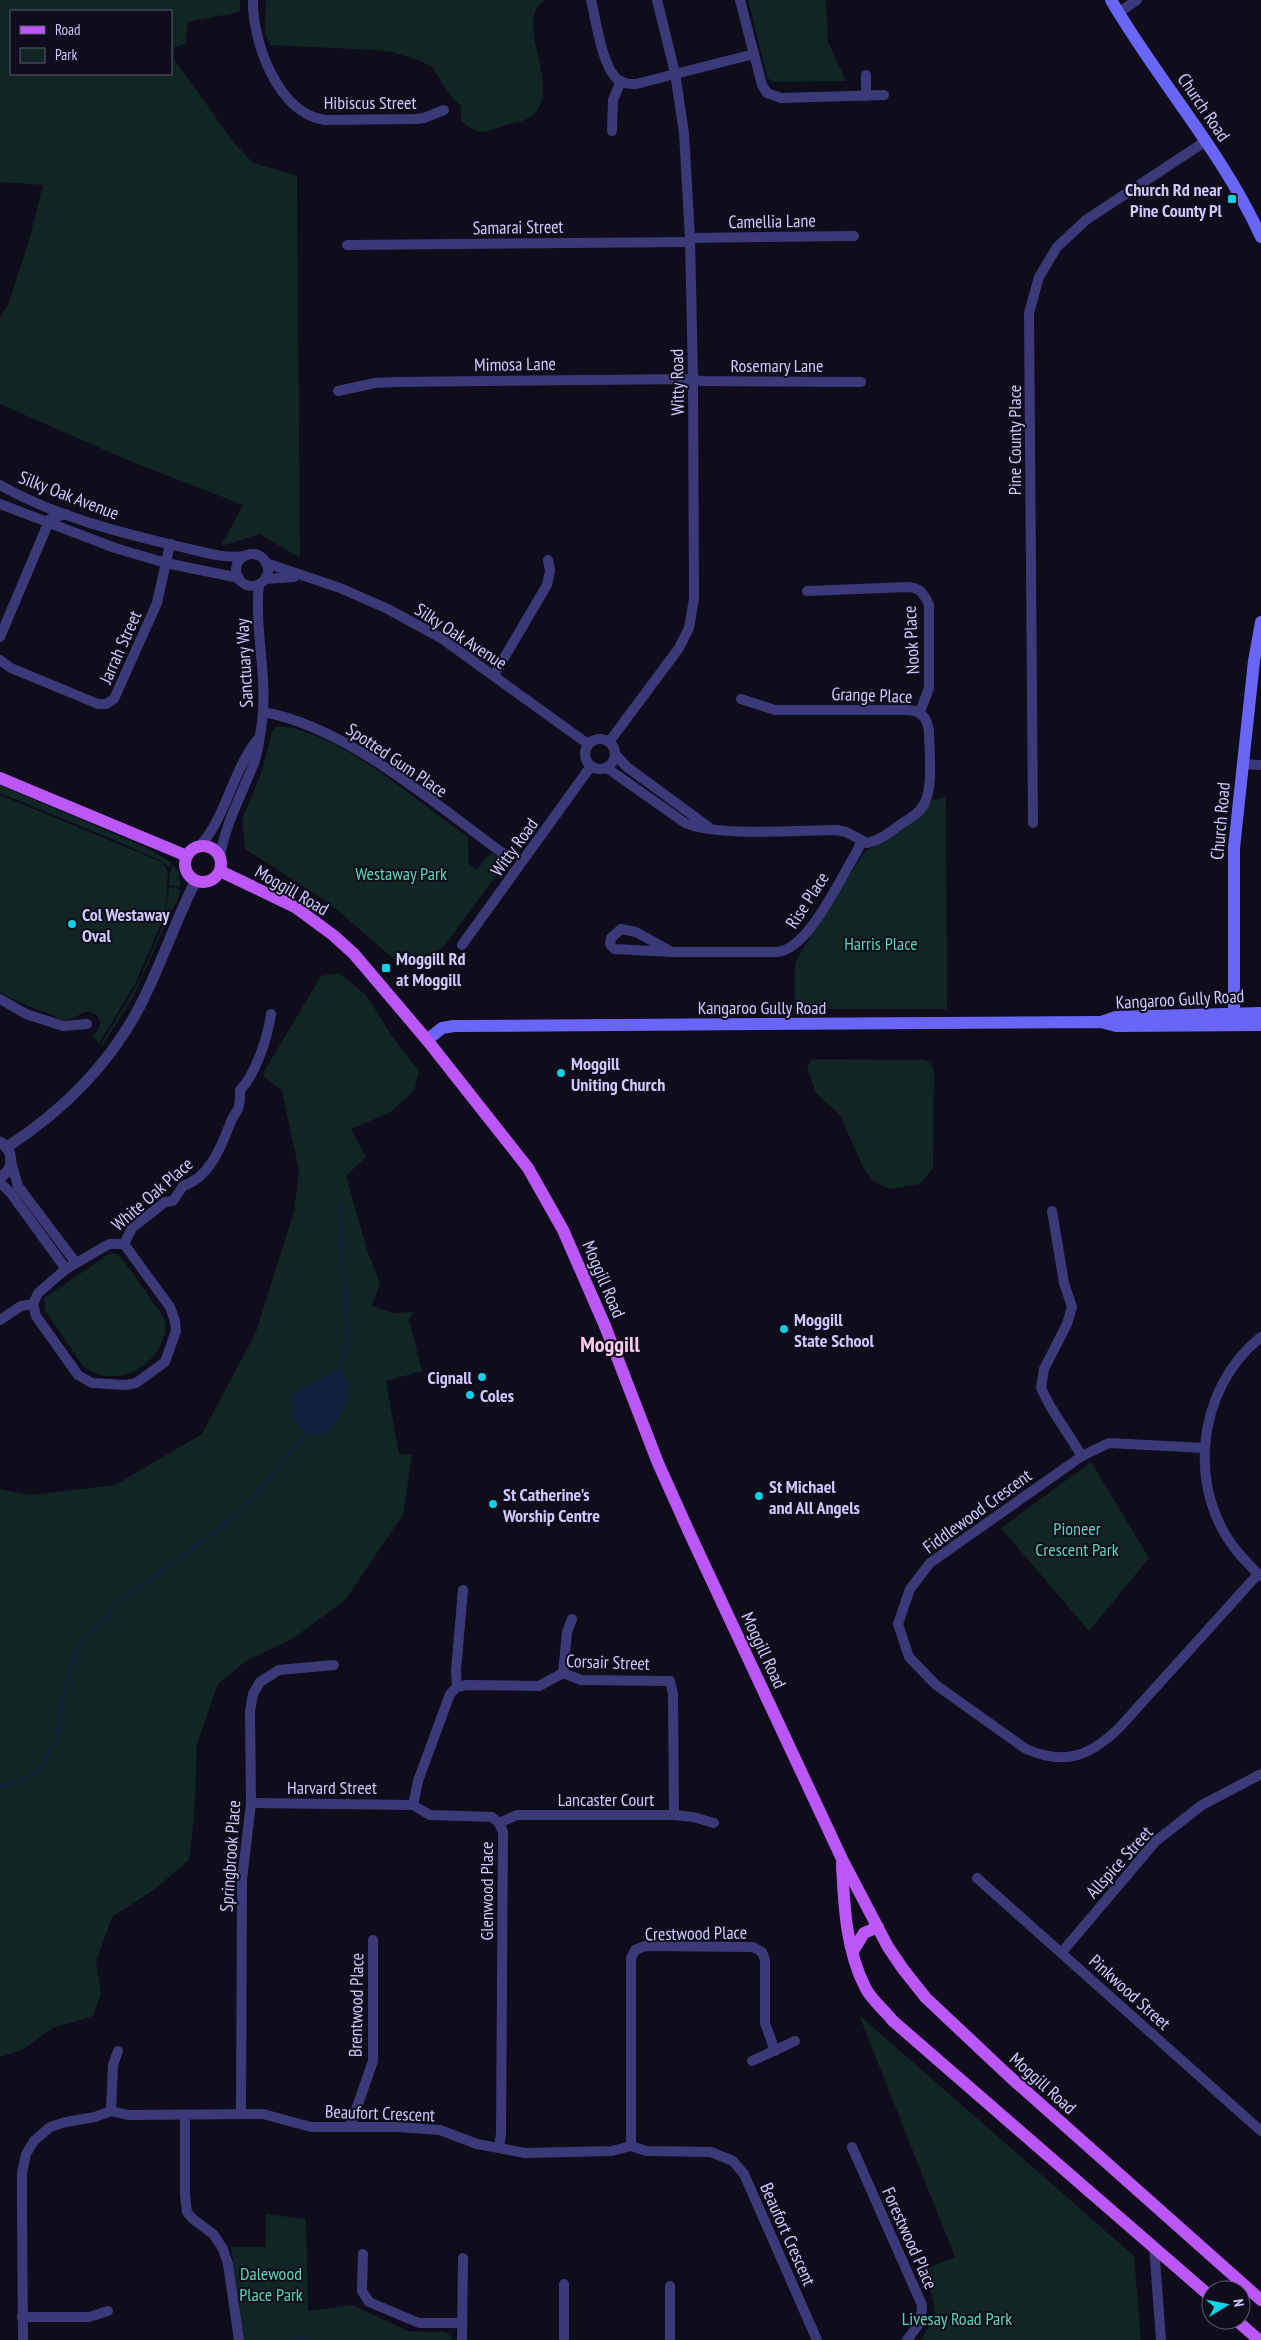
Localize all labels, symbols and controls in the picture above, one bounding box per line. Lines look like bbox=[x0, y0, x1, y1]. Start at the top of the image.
legend bbox=[10, 10, 172, 75]
text: Road bbox=[55, 20, 81, 39]
text: Park bbox=[55, 45, 77, 64]
street label: Church Road bbox=[1173, 68, 1235, 146]
street label: Hibiscus Street bbox=[324, 91, 416, 114]
place label: Church Rd near Pine County Pl bbox=[1125, 178, 1223, 222]
marker: Church Rd near Pine County Pl bbox=[1226, 193, 1238, 205]
street label: Camellia Lane bbox=[728, 209, 816, 233]
street label: Samarai Street bbox=[472, 215, 564, 239]
street label: Witty Road bbox=[665, 349, 689, 415]
street label: Mimosa Lane bbox=[474, 352, 556, 376]
street label: Rosemary Lane bbox=[731, 354, 823, 377]
street label: Pine County Place bbox=[1003, 385, 1026, 495]
street label: Silky Oak Avenue bbox=[16, 465, 122, 525]
street label: Silky Oak Avenue bbox=[411, 598, 511, 674]
street label: Nook Place bbox=[898, 605, 924, 675]
street label: Jarrah Street bbox=[93, 607, 146, 688]
street label: Sanctuary Way bbox=[230, 618, 258, 708]
street label: Grange Place bbox=[831, 682, 913, 708]
street label: Spotted Gum Place bbox=[342, 718, 452, 802]
street label: Church Road bbox=[1205, 781, 1235, 861]
street label: Witty Road bbox=[485, 813, 543, 881]
street label: Moggill Road bbox=[251, 860, 333, 920]
park label: Westaway Park bbox=[355, 862, 447, 885]
street label: Rise Place bbox=[780, 867, 834, 933]
place label: Col Westaway Oval bbox=[82, 903, 170, 947]
marker: Col Westaway Oval bbox=[66, 918, 78, 930]
park label: Harris Place bbox=[844, 932, 918, 955]
place label: Moggill Rd at Moggill bbox=[396, 947, 465, 991]
marker: Moggill Rd at Moggill bbox=[380, 962, 392, 974]
street label: Kangaroo Gully Road bbox=[1115, 984, 1245, 1014]
street label: Kangaroo Gully Road bbox=[698, 996, 826, 1019]
place label: Moggill Uniting Church bbox=[571, 1052, 665, 1096]
marker: Moggill Uniting Church bbox=[555, 1067, 567, 1079]
street label: White Oak Place bbox=[107, 1152, 197, 1236]
street label: Moggill Road bbox=[577, 1237, 631, 1321]
place label: Moggill State School bbox=[794, 1308, 875, 1352]
marker: Moggill State School bbox=[778, 1323, 790, 1335]
district label: Moggill bbox=[580, 1330, 640, 1358]
place label: Cignall bbox=[427, 1366, 473, 1389]
marker: Cignall bbox=[476, 1371, 488, 1383]
place label: Coles bbox=[480, 1384, 514, 1407]
marker: Coles bbox=[464, 1389, 476, 1401]
street label: Fiddlewood Crescent bbox=[918, 1464, 1036, 1558]
place label: St Michael and All Angels bbox=[769, 1475, 860, 1519]
place label: St Catherine's Worship Centre bbox=[502, 1483, 600, 1527]
marker: St Michael and All Angels bbox=[753, 1490, 765, 1502]
marker: St Catherine's Worship Centre bbox=[487, 1498, 499, 1510]
park label: Pioneer Crescent Park bbox=[1035, 1517, 1119, 1561]
street label: Moggill Road bbox=[736, 1608, 792, 1692]
street label: Corsair Street bbox=[566, 1649, 650, 1675]
street label: Harvard Street bbox=[287, 1776, 377, 1799]
street label: Lancaster Court bbox=[558, 1788, 654, 1811]
street label: Springbrook Place bbox=[215, 1799, 245, 1913]
street label: Allspice Street bbox=[1081, 1821, 1157, 1903]
street label: Glenwood Place bbox=[475, 1841, 498, 1941]
street label: Crestwood Place bbox=[645, 1921, 747, 1945]
street label: Pinkwood Street bbox=[1084, 1949, 1176, 2035]
street label: Brentwood Place bbox=[344, 1953, 368, 2057]
street label: Moggill Road bbox=[1005, 2047, 1081, 2119]
street label: Beaufort Crescent bbox=[325, 2100, 435, 2126]
street label: Beaufort Crescent bbox=[755, 2179, 821, 2289]
street label: Forestwood Place bbox=[877, 2183, 943, 2293]
park label: Dalewood Place Park bbox=[239, 2262, 303, 2306]
north arrow bbox=[1201, 2280, 1251, 2330]
text: N bbox=[1229, 2297, 1248, 2308]
park label: Livesay Road Park bbox=[902, 2307, 1012, 2330]

